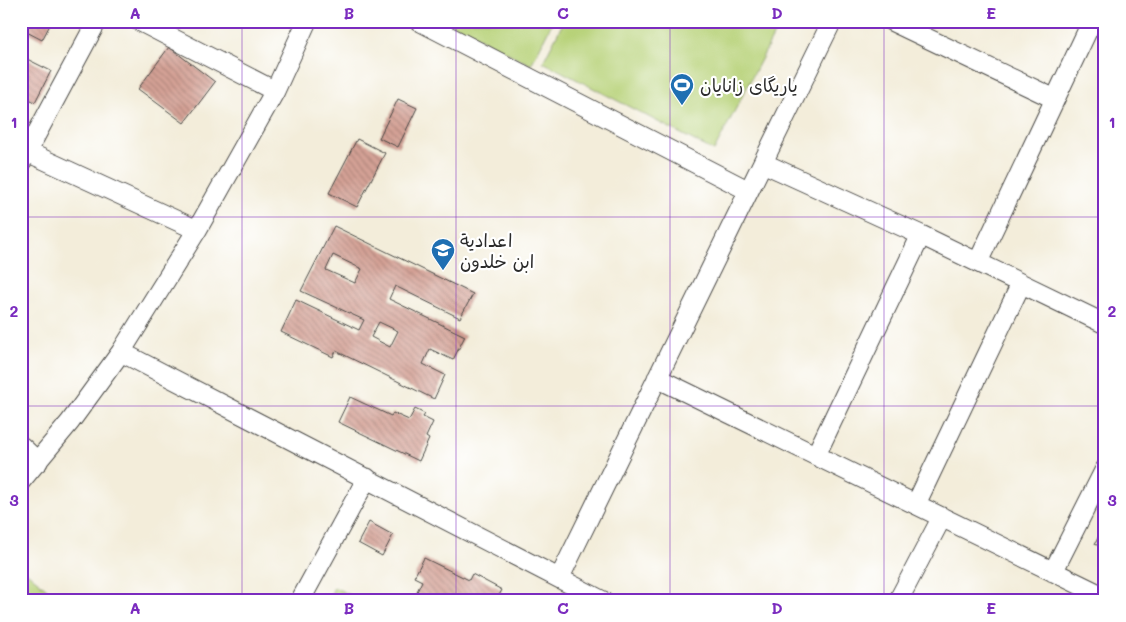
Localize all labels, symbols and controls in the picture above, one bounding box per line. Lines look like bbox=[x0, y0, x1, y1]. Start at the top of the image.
text: A bbox=[129, 2, 141, 23]
text: B bbox=[344, 2, 354, 23]
text: C bbox=[557, 2, 569, 23]
text: D bbox=[771, 2, 783, 23]
text: E bbox=[986, 2, 996, 23]
sports icon: یاریگای زانایان bbox=[669, 72, 695, 106]
place label: یاریگای زانایان bbox=[700, 73, 798, 97]
text: 1 bbox=[10, 111, 18, 132]
text: 1 bbox=[1108, 111, 1116, 132]
place label: اعدادية ابن خلدون bbox=[460, 228, 534, 273]
school or university icon: اعدادية ابن خلدون bbox=[430, 237, 456, 271]
text: 2 bbox=[10, 300, 19, 321]
text: 2 bbox=[1108, 300, 1117, 321]
text: 3 bbox=[9, 489, 19, 510]
text: 3 bbox=[1107, 489, 1117, 510]
text: A bbox=[129, 597, 141, 618]
text: B bbox=[344, 597, 354, 618]
text: C bbox=[557, 597, 569, 618]
text: D bbox=[771, 597, 783, 618]
text: E bbox=[986, 597, 996, 618]

